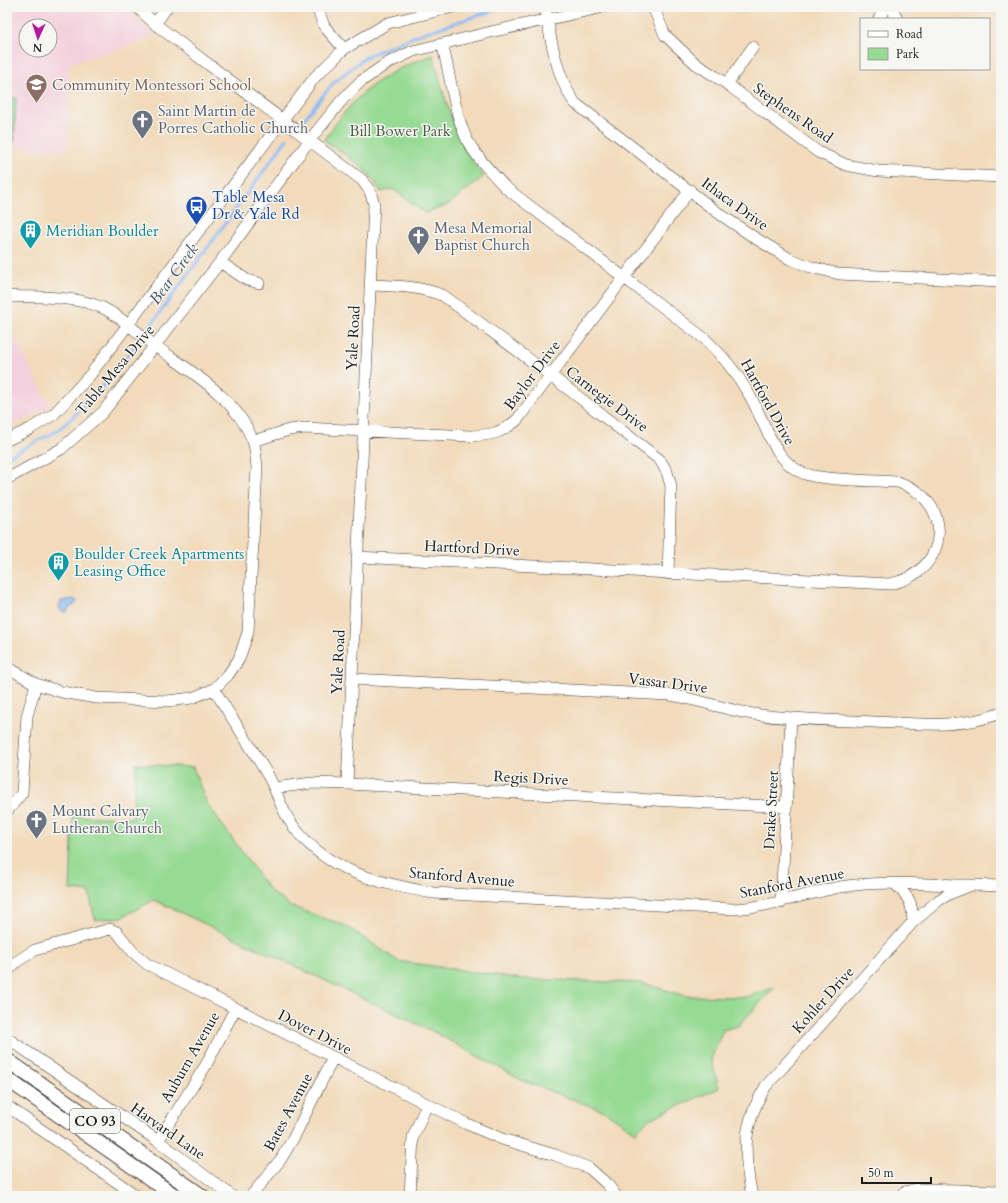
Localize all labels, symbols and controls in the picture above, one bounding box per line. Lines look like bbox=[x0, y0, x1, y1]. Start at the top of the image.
north arrow bbox=[18, 18, 58, 58]
legend bbox=[860, 18, 990, 70]
text: Road bbox=[896, 26, 923, 42]
text: N bbox=[32, 40, 43, 55]
text: Park bbox=[896, 46, 920, 62]
school or university icon: Community Montessori School bbox=[24, 72, 50, 105]
place label: Community Montessori School bbox=[52, 75, 252, 95]
street label: Stephens Road bbox=[749, 78, 837, 148]
place label: Saint Martin de Porres Catholic Church bbox=[158, 101, 309, 138]
church icon: Saint Martin de Porres Catholic Church bbox=[130, 107, 156, 140]
park label: Bill Bower Park bbox=[349, 121, 451, 141]
street label: Ithaca Drive bbox=[697, 173, 773, 235]
place label: Table Mesa Dr & Yale Rd bbox=[212, 187, 300, 224]
bus stop icon: Table Mesa Dr & Yale Rd bbox=[184, 193, 210, 226]
building icon: Meridian Boulder bbox=[17, 218, 43, 251]
place label: Mesa Memorial Baptist Church bbox=[434, 218, 532, 255]
place label: Meridian Boulder bbox=[46, 221, 159, 241]
church icon: Mesa Memorial Baptist Church bbox=[405, 224, 431, 257]
water label: Bear Creek bbox=[144, 239, 204, 309]
street label: Yale Road bbox=[341, 305, 365, 371]
street label: Table Mesa Drive bbox=[71, 320, 159, 420]
street label: Baylor Drive bbox=[499, 336, 565, 414]
street label: Hartford Drive bbox=[736, 355, 800, 449]
street label: Carnegie Drive bbox=[562, 361, 652, 437]
street label: Hartford Drive bbox=[424, 536, 520, 560]
place label: Boulder Creek Apartments Leasing Office bbox=[74, 544, 244, 581]
building icon: Boulder Creek Apartments Leasing Office bbox=[45, 550, 71, 583]
street label: Yale Road bbox=[326, 629, 350, 695]
street label: Vassar Drive bbox=[627, 668, 709, 698]
street label: Regis Drive bbox=[493, 766, 569, 790]
street label: Drake Street bbox=[759, 770, 783, 850]
place label: Mount Calvary Lutheran Church bbox=[52, 801, 163, 838]
church icon: Mount Calvary Lutheran Church bbox=[24, 807, 50, 840]
street label: Stanford Avenue bbox=[408, 862, 516, 892]
street label: Stanford Avenue bbox=[738, 863, 846, 903]
street label: Kohler Drive bbox=[787, 962, 859, 1038]
street label: Dover Drive bbox=[275, 1005, 356, 1059]
street label: Auburn Avenue bbox=[156, 1008, 224, 1106]
street label: Bates Avenue bbox=[259, 1069, 317, 1155]
street label: Harvard Lane bbox=[127, 1098, 209, 1164]
road number: CO 93 bbox=[70, 1109, 120, 1133]
scale bar bbox=[862, 1159, 931, 1185]
text: 50 m bbox=[868, 1165, 895, 1181]

